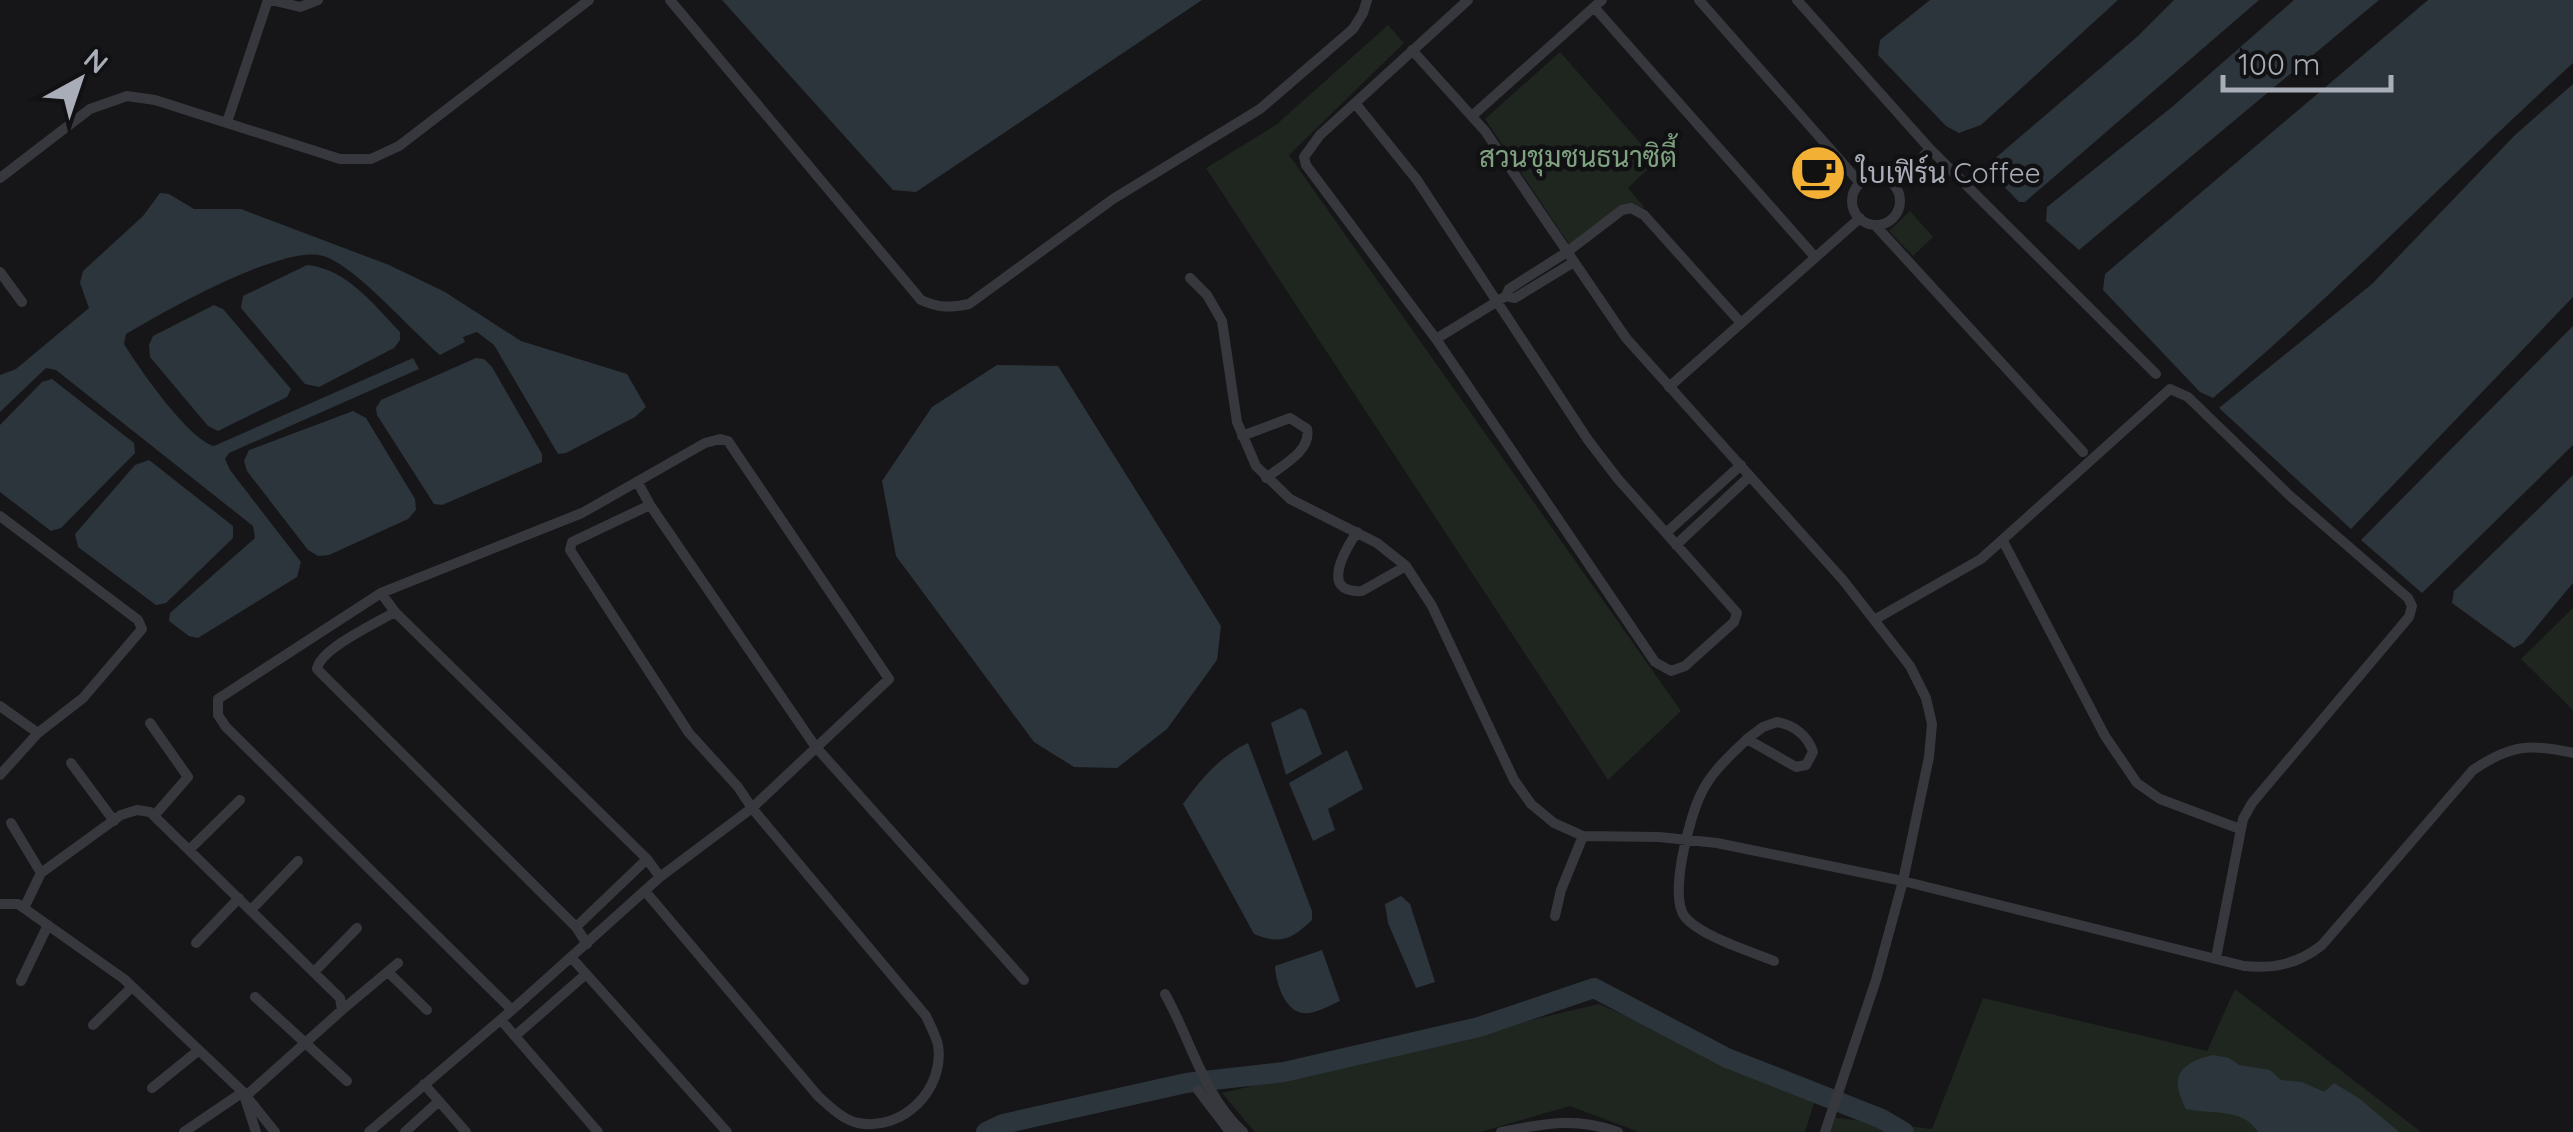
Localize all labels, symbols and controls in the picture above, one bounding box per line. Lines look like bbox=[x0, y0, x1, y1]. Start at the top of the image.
north arrow bbox=[30, 30, 130, 130]
scale bar bbox=[2223, 30, 2390, 92]
text: N bbox=[77, 40, 116, 80]
text: 100 m bbox=[2238, 45, 2320, 83]
park label: สวนชุมชนธนาซิตี้ bbox=[1479, 133, 1679, 177]
cafe icon: ใบเฟิร์น Coffee bbox=[1788, 143, 1848, 203]
place label: ใบเฟิร์น Coffee bbox=[1855, 154, 2041, 190]

